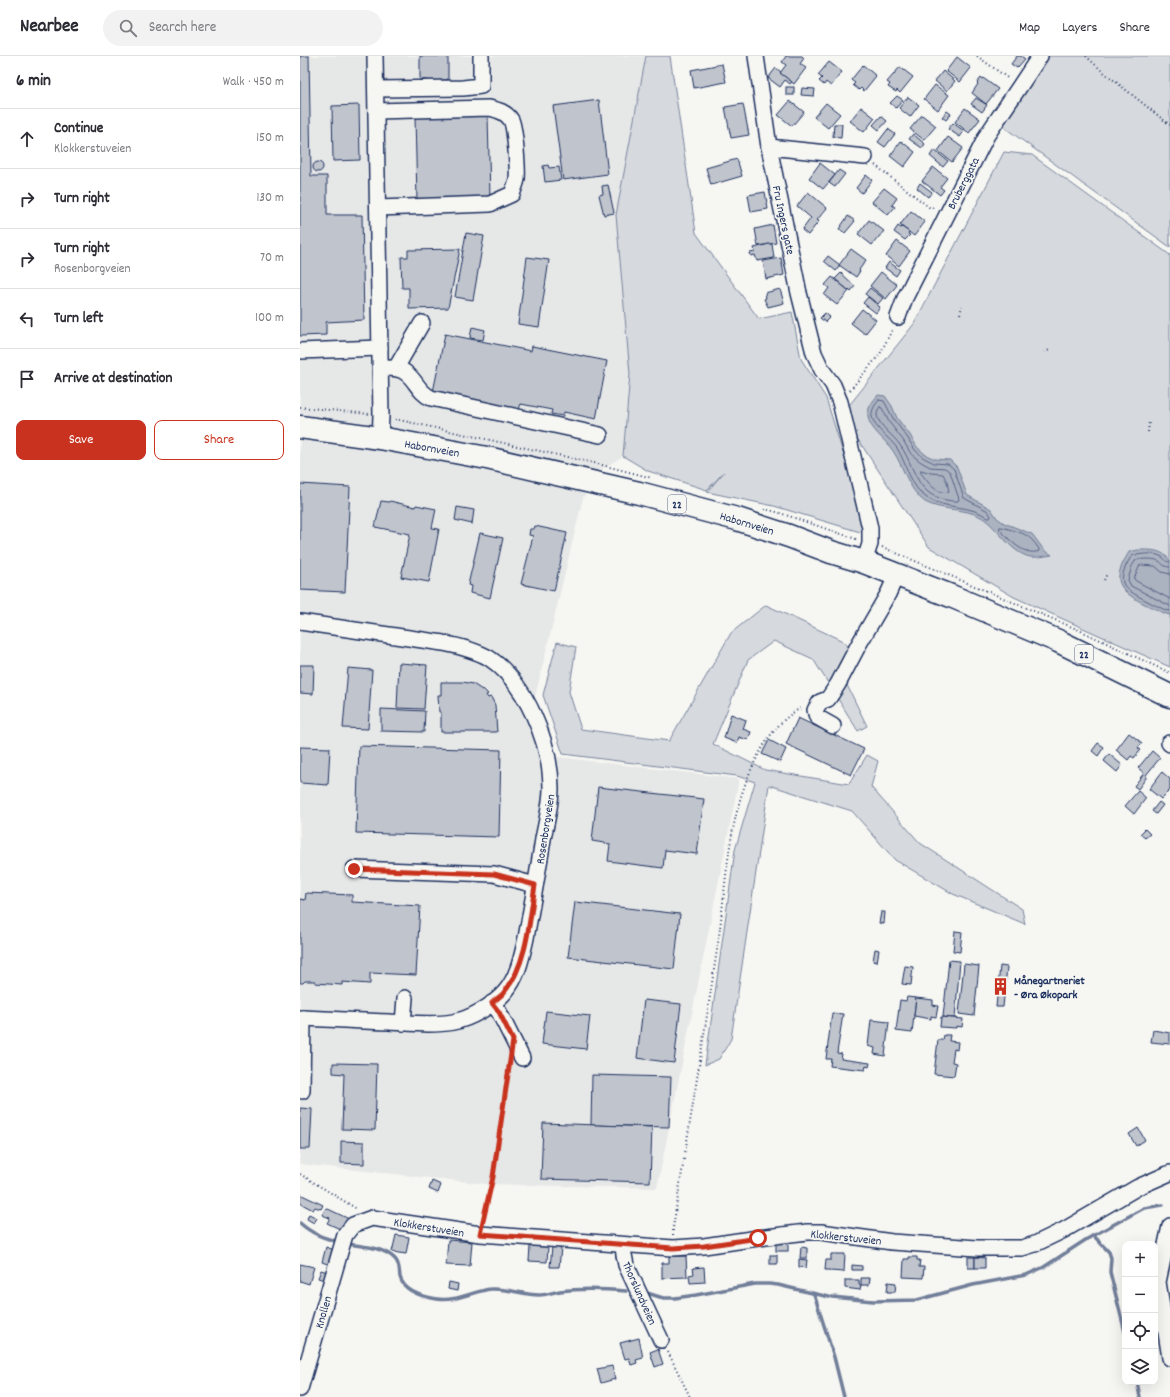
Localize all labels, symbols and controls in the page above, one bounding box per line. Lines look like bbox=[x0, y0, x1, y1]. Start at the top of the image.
search box bbox=[103, 10, 383, 46]
text: Nearbee bbox=[20, 14, 79, 41]
icon: search bbox=[117, 17, 139, 39]
text: Search here bbox=[149, 17, 216, 39]
text: Map bbox=[1019, 18, 1040, 38]
text: Layers bbox=[1062, 18, 1097, 38]
text: Share bbox=[1119, 18, 1150, 38]
text: 6 min bbox=[16, 70, 51, 94]
text: Walk · 450 m bbox=[223, 73, 284, 92]
text: Continue bbox=[54, 118, 103, 140]
icon: ahead bbox=[16, 128, 38, 150]
text: 150 m bbox=[256, 129, 284, 148]
text: Klokkerstuveien bbox=[54, 140, 131, 159]
street label: Bruberggata bbox=[944, 154, 985, 213]
street label: Fru Ingers gate bbox=[767, 184, 798, 256]
icon: right bbox=[16, 188, 38, 210]
text: Turn right bbox=[54, 188, 110, 210]
text: 130 m bbox=[256, 189, 284, 208]
text: Turn right bbox=[54, 238, 110, 260]
icon: right bbox=[16, 248, 38, 270]
text: 70 m bbox=[260, 249, 284, 268]
text: Rosenborgveien bbox=[54, 260, 131, 279]
icon: left bbox=[16, 308, 38, 330]
text: Turn left bbox=[54, 308, 103, 330]
text: 100 m bbox=[255, 309, 284, 328]
icon: arrive bbox=[16, 368, 38, 390]
text: Arrive at destination bbox=[54, 368, 172, 390]
button: Save bbox=[16, 420, 146, 460]
button: Share bbox=[154, 420, 284, 460]
street label: Habornveien bbox=[403, 436, 461, 463]
road number: 22 bbox=[668, 495, 686, 513]
street label: Habornveien bbox=[717, 508, 776, 541]
road number: 22 bbox=[1075, 645, 1093, 663]
street label: Rosenborgveien bbox=[533, 793, 560, 865]
route end bbox=[345, 860, 363, 878]
place label: Månegartneriet - Øra Økopark bbox=[1014, 973, 1085, 1004]
building icon: Månegartneriet - Øra Økopark bbox=[991, 977, 1011, 997]
street label: Klokkerstuveien bbox=[392, 1215, 466, 1243]
street label: Klokkerstuveien bbox=[810, 1226, 883, 1251]
route start bbox=[749, 1229, 767, 1247]
map controls bbox=[1122, 1241, 1158, 1385]
button: + bbox=[1122, 1241, 1158, 1277]
street label: Thorslundveien bbox=[617, 1259, 660, 1328]
button: − bbox=[1122, 1277, 1158, 1313]
street label: Knollen bbox=[312, 1294, 337, 1331]
button: locate bbox=[1122, 1313, 1158, 1349]
button: layers bbox=[1122, 1349, 1158, 1385]

